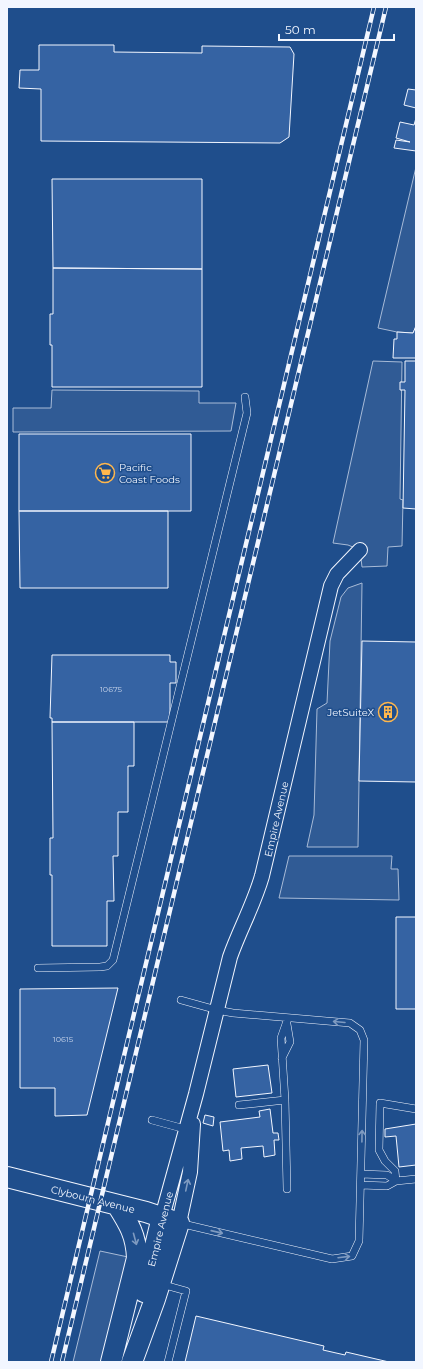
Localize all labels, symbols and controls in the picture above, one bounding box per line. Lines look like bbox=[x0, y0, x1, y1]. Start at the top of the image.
scale bar bbox=[279, 16, 394, 42]
text: 50 m bbox=[285, 22, 316, 37]
place label: Pacific Coast Foods bbox=[119, 461, 180, 486]
supermarket icon: Pacific Coast Foods bbox=[94, 462, 116, 484]
house number: 10675 bbox=[100, 684, 123, 694]
building icon: JetSuiteX bbox=[377, 701, 399, 723]
place label: JetSuiteX bbox=[326, 706, 374, 719]
street label: Empire Avenue bbox=[261, 780, 291, 858]
one-way arrow bbox=[333, 1018, 346, 1026]
house number: 10615 bbox=[53, 1034, 74, 1044]
one-way arrow bbox=[358, 1130, 366, 1143]
one-way arrow bbox=[184, 1179, 192, 1192]
street label: Clybourn Avenue bbox=[50, 1183, 136, 1216]
street label: Empire Avenue bbox=[145, 1190, 176, 1268]
one-way arrow bbox=[210, 1228, 223, 1236]
one-way arrow bbox=[131, 1233, 139, 1246]
one-way arrow bbox=[337, 1253, 350, 1261]

